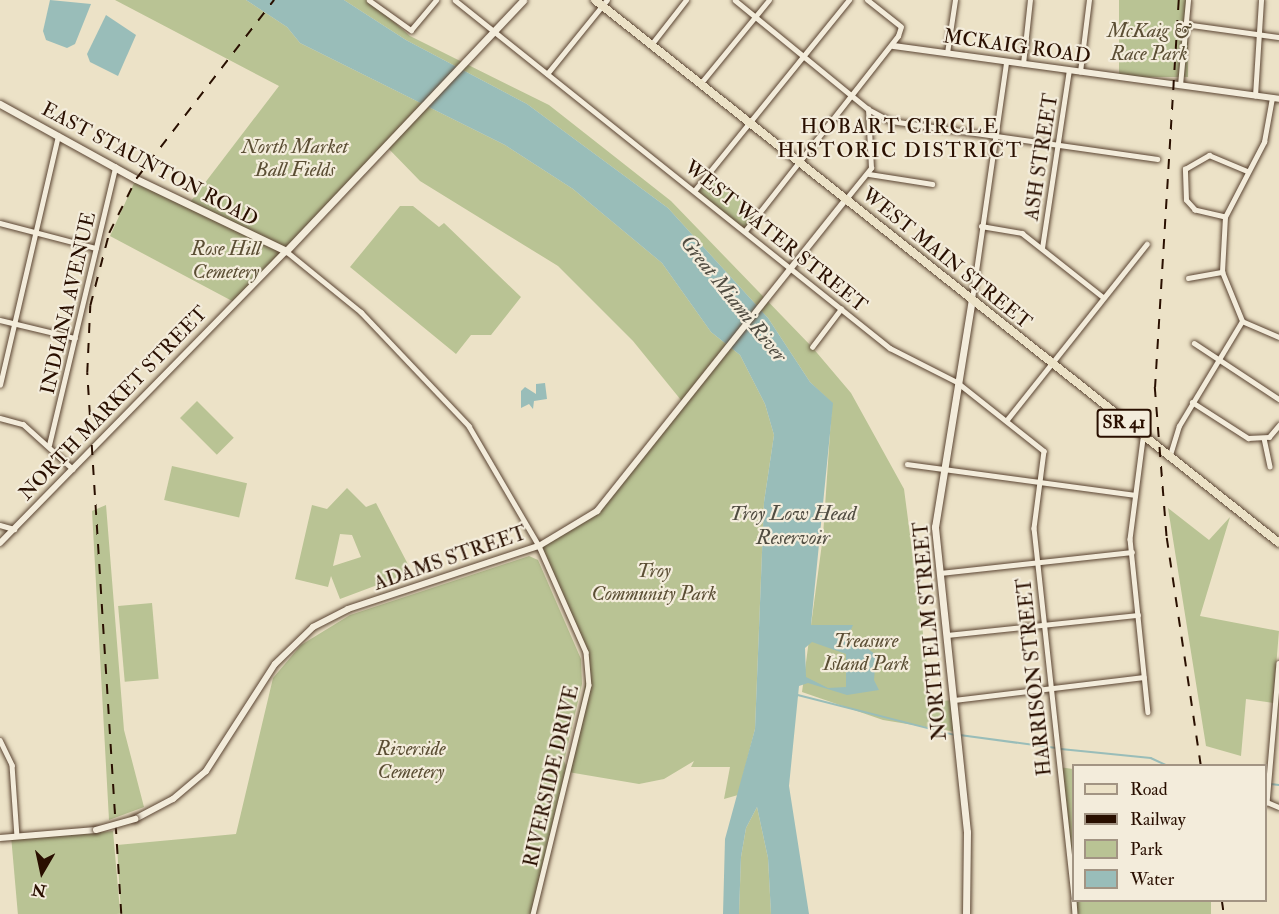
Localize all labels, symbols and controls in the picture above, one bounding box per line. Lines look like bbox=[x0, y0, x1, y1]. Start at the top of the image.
park label: McKaig & Race Park bbox=[1107, 19, 1191, 66]
street label: MCKAIG ROAD bbox=[942, 24, 1092, 68]
street label: ASH STREET bbox=[1019, 92, 1063, 222]
street label: EAST STAUNTON ROAD bbox=[38, 97, 262, 231]
district label: HOBART CIRCLE HISTORIC DISTRICT bbox=[777, 114, 1023, 164]
park label: North Market Ball Fields bbox=[242, 135, 348, 182]
street label: WEST WATER STREET bbox=[680, 155, 872, 317]
street label: WEST MAIN STREET bbox=[857, 182, 1037, 334]
street label: INDIANA AVENUE bbox=[35, 209, 101, 397]
water label: Great Miami River bbox=[674, 231, 792, 367]
park label: Rose Hill Cemetery bbox=[191, 237, 261, 284]
street label: NORTH MARKET STREET bbox=[14, 301, 212, 505]
road number: SR 41 bbox=[1096, 408, 1152, 438]
water label: Troy Low Head Reservoir bbox=[730, 501, 856, 551]
street label: ADAMS STREET bbox=[370, 521, 530, 595]
street label: NORTH ELM STREET bbox=[908, 521, 952, 741]
park label: Troy Community Park bbox=[591, 558, 717, 605]
street label: HARRISON STREET bbox=[1012, 577, 1056, 777]
park label: Treasure Island Park bbox=[823, 628, 909, 675]
street label: RIVERSIDE DRIVE bbox=[518, 683, 584, 869]
park label: Riverside Cemetery bbox=[376, 736, 446, 783]
legend bbox=[1072, 764, 1267, 902]
text: Road bbox=[1130, 778, 1168, 801]
text: Railway bbox=[1130, 808, 1186, 831]
text: Park bbox=[1130, 838, 1163, 861]
north arrow bbox=[12, 842, 72, 902]
text: Water bbox=[1130, 868, 1174, 891]
text: N bbox=[31, 879, 48, 901]

